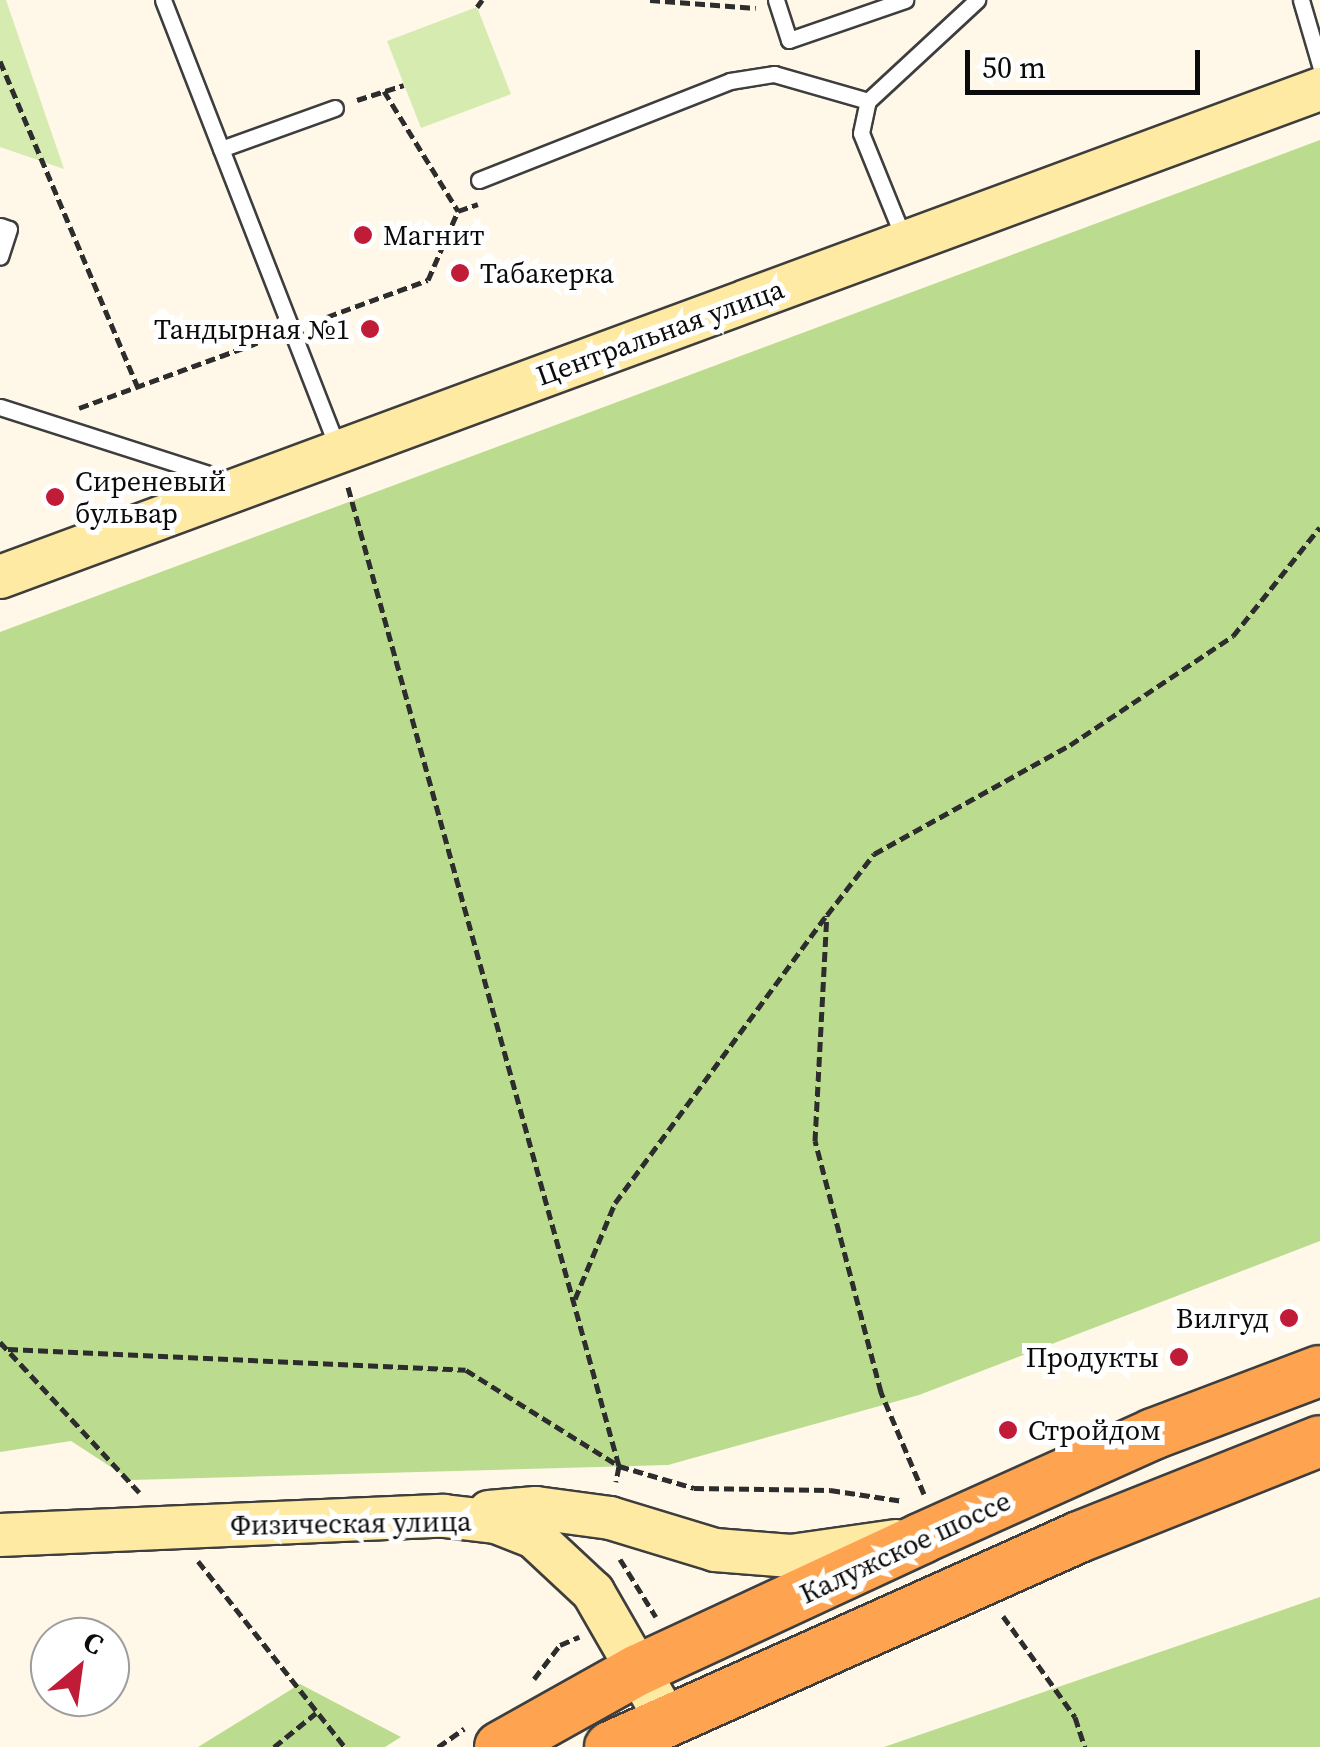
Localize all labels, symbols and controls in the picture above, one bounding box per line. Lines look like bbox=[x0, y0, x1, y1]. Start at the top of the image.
scale bar bbox=[970, 30, 1205, 92]
text: 50 m bbox=[982, 47, 1046, 88]
place label: Магнит bbox=[383, 218, 485, 252]
marker: Магнит bbox=[352, 224, 374, 246]
place label: Табакерка bbox=[480, 256, 614, 290]
marker: Табакерка bbox=[449, 262, 471, 284]
street label: Центральная улица bbox=[532, 272, 788, 392]
place label: Тандырная №1 bbox=[154, 312, 350, 346]
marker: Тандырная №1 bbox=[359, 318, 381, 340]
place label: Сиреневый бульвар bbox=[75, 464, 226, 530]
marker: Сиреневый бульвар bbox=[44, 486, 66, 508]
place label: Вилгуд bbox=[1176, 1301, 1269, 1335]
marker: Вилгуд bbox=[1278, 1307, 1300, 1329]
place label: Продукты bbox=[1026, 1340, 1159, 1374]
marker: Продукты bbox=[1168, 1346, 1190, 1368]
place label: Стройдом bbox=[1028, 1413, 1161, 1447]
marker: Стройдом bbox=[997, 1419, 1019, 1441]
street label: Калужское шоссе bbox=[794, 1483, 1016, 1611]
street label: Физическая улица bbox=[230, 1504, 472, 1542]
north arrow bbox=[30, 1617, 130, 1717]
text: С bbox=[77, 1622, 110, 1663]

